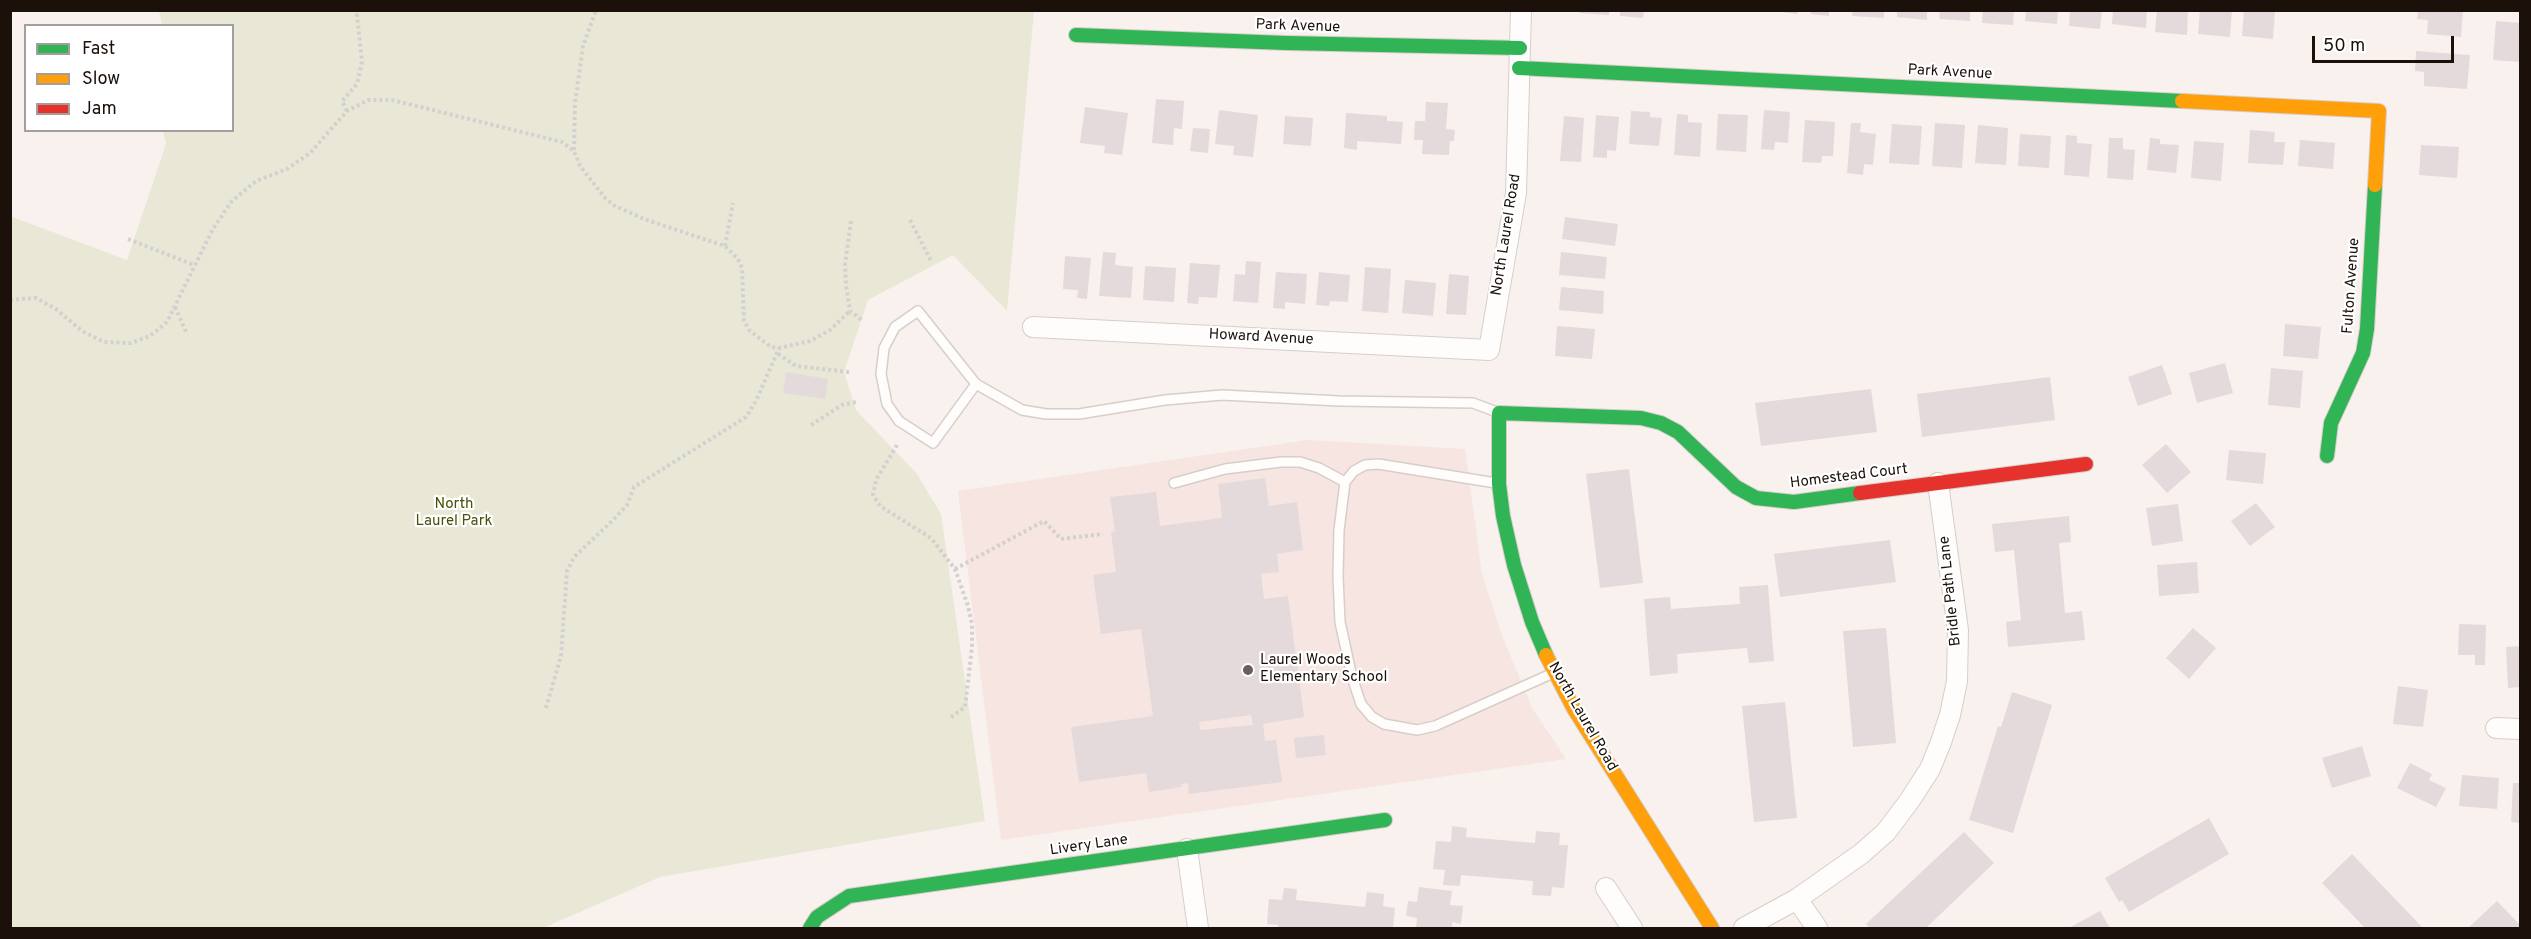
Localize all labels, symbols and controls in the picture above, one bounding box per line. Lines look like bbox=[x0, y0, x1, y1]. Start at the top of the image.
street label: Park Avenue bbox=[1255, 17, 1341, 37]
legend bbox=[24, 24, 234, 132]
scale bar bbox=[2315, 24, 2458, 62]
text: 50 m bbox=[2323, 35, 2365, 58]
text: Fast bbox=[82, 38, 115, 61]
street label: Park Avenue bbox=[1907, 62, 1993, 84]
text: Slow bbox=[82, 68, 120, 91]
text: Jam bbox=[82, 98, 117, 121]
street label: North Laurel Road bbox=[1488, 173, 1526, 297]
street label: Fulton Avenue bbox=[2340, 237, 2364, 335]
street label: Howard Avenue bbox=[1208, 326, 1314, 350]
street label: Homestead Court bbox=[1789, 461, 1909, 493]
park label: North Laurel Park bbox=[416, 496, 492, 531]
street label: Bridle Path Lane bbox=[1936, 535, 1966, 647]
place label: Laurel Woods Elementary School bbox=[1260, 652, 1387, 687]
street label: North Laurel Road bbox=[1543, 659, 1621, 775]
marker: Laurel Woods Elementary School bbox=[1241, 663, 1255, 677]
street label: Livery Lane bbox=[1049, 832, 1129, 860]

